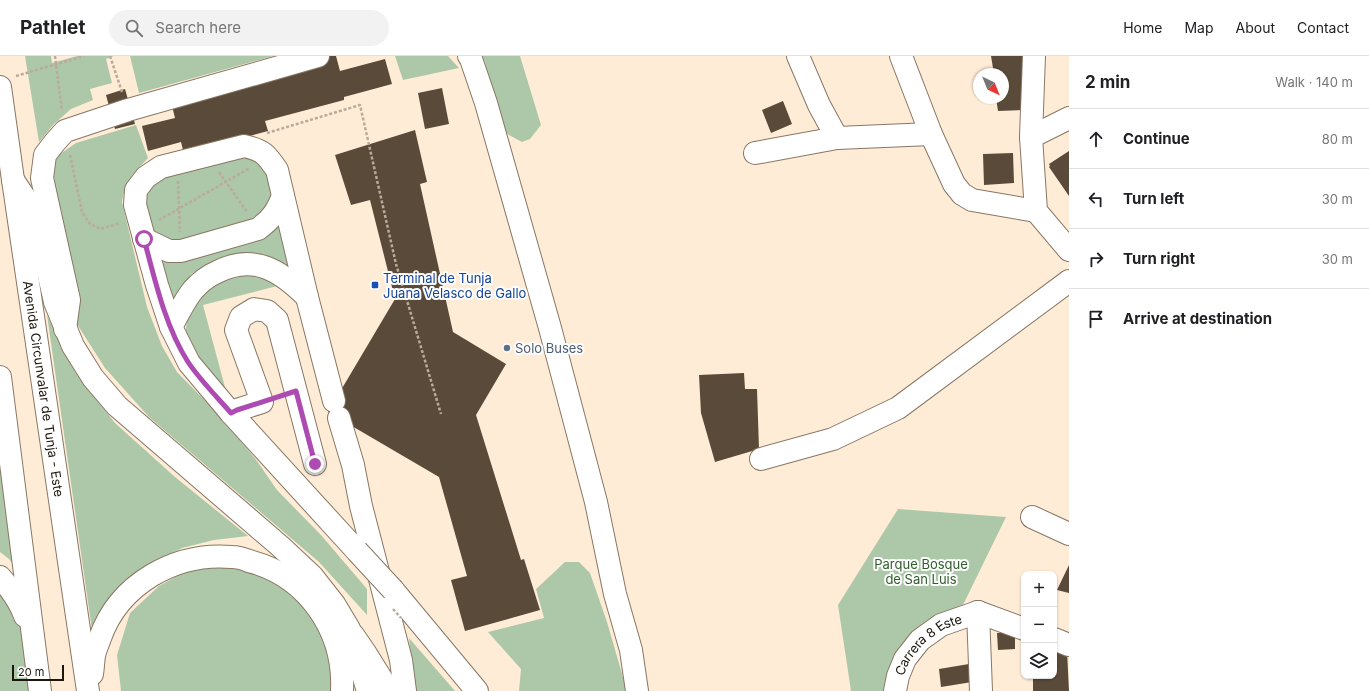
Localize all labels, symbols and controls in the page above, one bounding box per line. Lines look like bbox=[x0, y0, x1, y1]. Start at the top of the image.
search box bbox=[109, 10, 389, 46]
text: Pathlet bbox=[20, 16, 85, 39]
icon: search bbox=[123, 17, 145, 39]
text: Search here bbox=[155, 18, 241, 37]
text: Home bbox=[1123, 19, 1162, 36]
text: Map bbox=[1184, 19, 1214, 36]
text: About bbox=[1236, 19, 1275, 36]
text: Contact bbox=[1297, 19, 1349, 36]
north arrow bbox=[973, 68, 1009, 104]
text: 2 min bbox=[1085, 72, 1130, 92]
text: Walk · 140 m bbox=[1275, 74, 1353, 90]
icon: ahead bbox=[1085, 128, 1107, 150]
text: Continue bbox=[1123, 129, 1190, 148]
text: 80 m bbox=[1322, 131, 1353, 147]
icon: left bbox=[1085, 188, 1107, 210]
text: Turn left bbox=[1123, 189, 1184, 208]
text: 30 m bbox=[1322, 191, 1353, 207]
route start bbox=[135, 230, 153, 248]
icon: right bbox=[1085, 248, 1107, 270]
text: Turn right bbox=[1123, 249, 1195, 268]
text: 30 m bbox=[1322, 251, 1353, 267]
place label: Terminal de Tunja Juana Velasco de Gallo bbox=[383, 270, 527, 301]
street label: Avenida Circunvalar de Tunja - Este bbox=[20, 280, 67, 498]
marker: Terminal de Tunja Juana Velasco de Gallo bbox=[370, 280, 380, 290]
icon: arrive bbox=[1085, 308, 1107, 330]
text: Arrive at destination bbox=[1123, 309, 1272, 328]
place label: Solo Buses bbox=[515, 340, 583, 356]
marker: Solo Buses bbox=[502, 343, 512, 353]
route end bbox=[306, 455, 324, 473]
park label: Parque Bosque de San Luis bbox=[874, 556, 968, 587]
map controls bbox=[1021, 571, 1057, 679]
button: + bbox=[1021, 571, 1057, 607]
button: − bbox=[1021, 607, 1057, 643]
street label: Carrera 8 Este bbox=[891, 610, 964, 678]
button: layers bbox=[1021, 643, 1057, 679]
scale bar bbox=[12, 663, 64, 682]
text: 20 m bbox=[18, 665, 44, 679]

